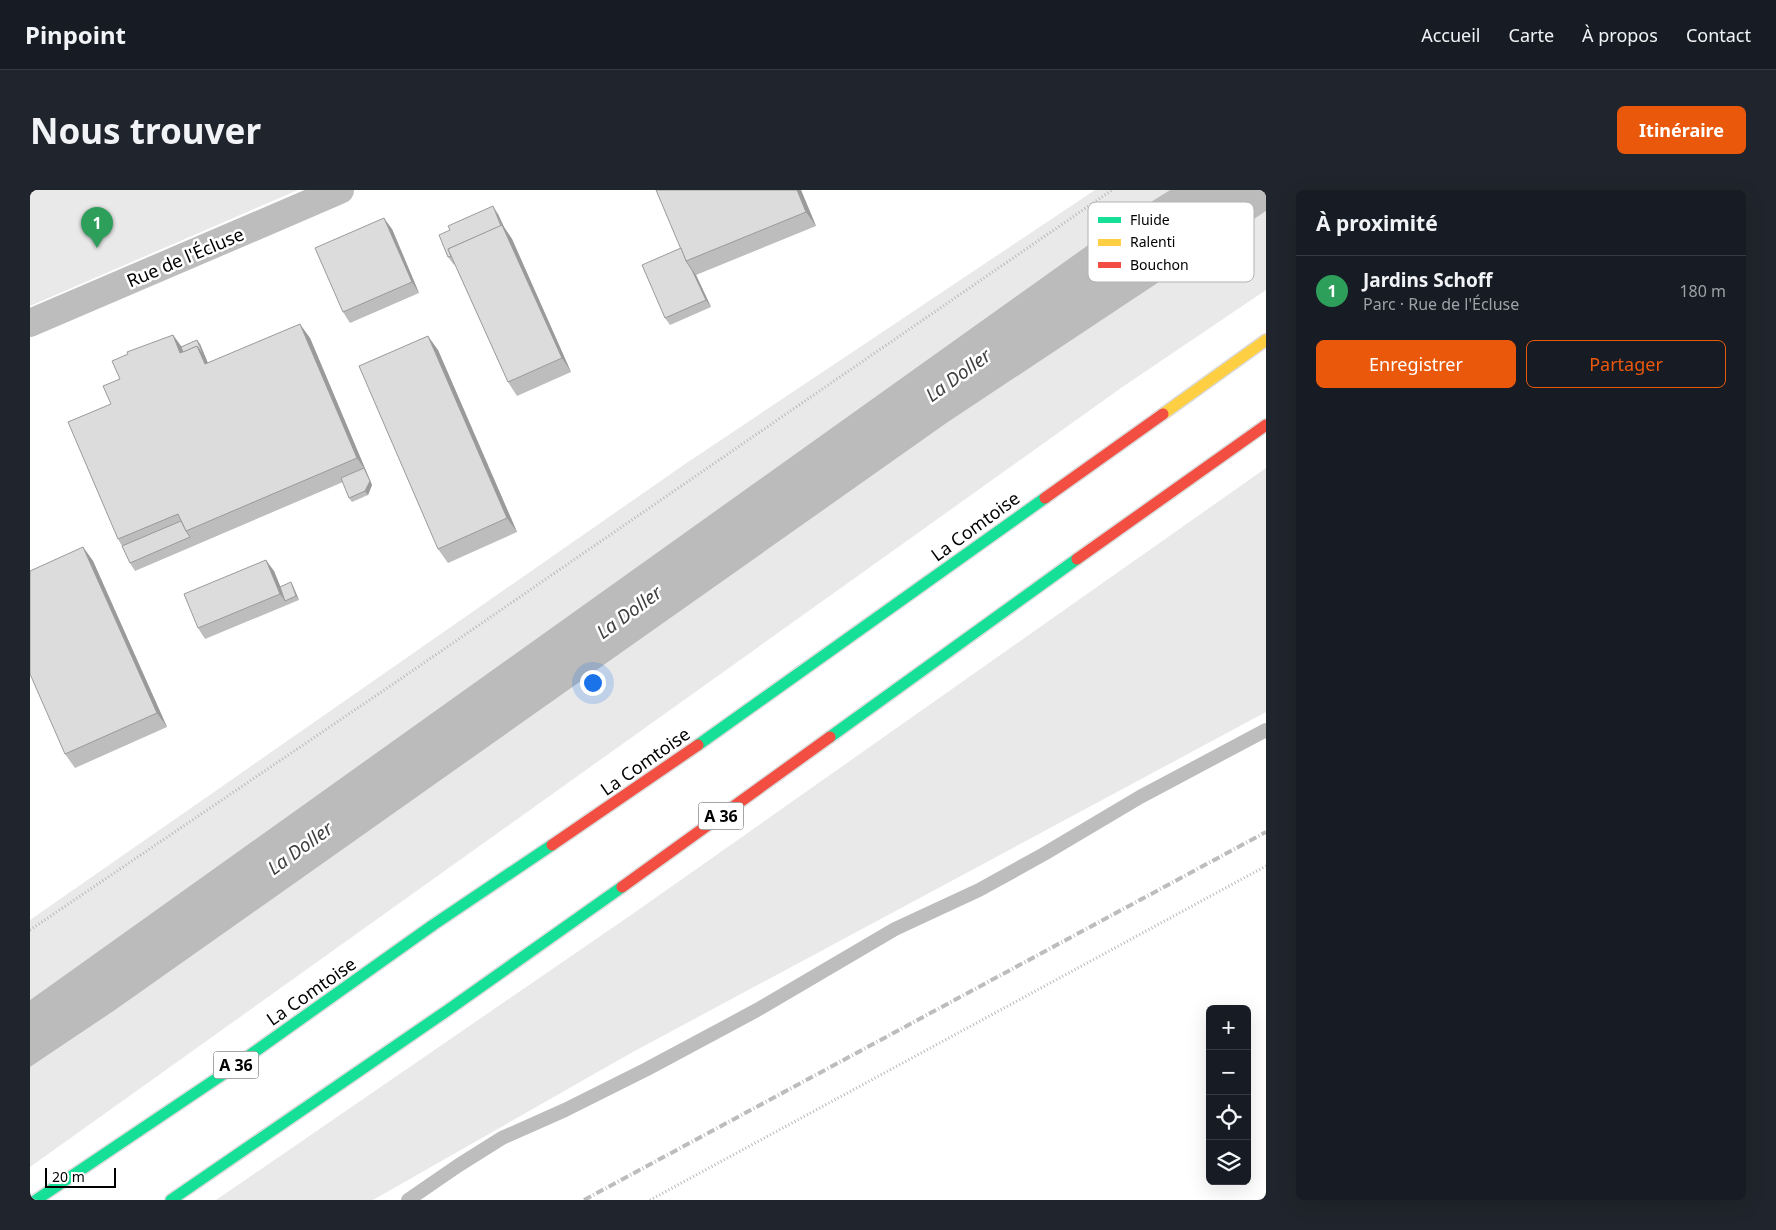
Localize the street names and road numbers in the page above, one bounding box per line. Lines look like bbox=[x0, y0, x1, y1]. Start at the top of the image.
street label: Rue de l'Écluse bbox=[123, 222, 247, 292]
street label: La Comtoise bbox=[926, 486, 1024, 566]
street label: La Comtoise bbox=[595, 721, 695, 801]
road number: A 36 bbox=[698, 802, 744, 830]
street label: La Comtoise bbox=[261, 951, 361, 1031]
road number: A 36 bbox=[214, 1052, 258, 1078]

